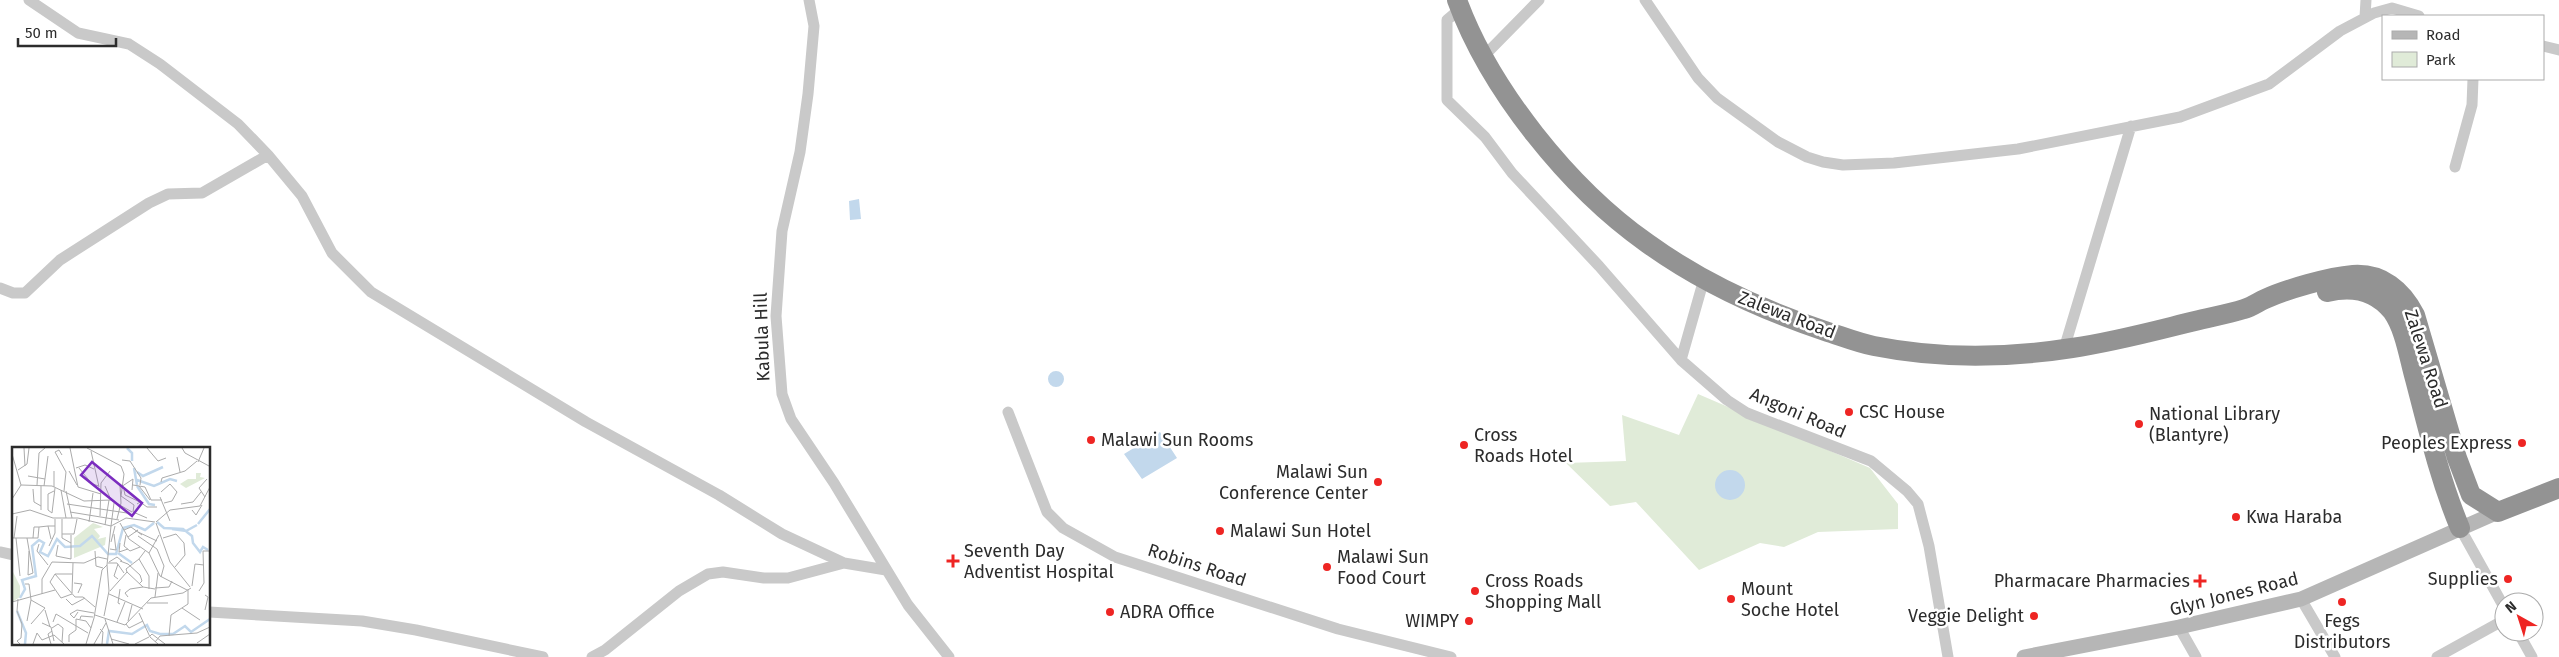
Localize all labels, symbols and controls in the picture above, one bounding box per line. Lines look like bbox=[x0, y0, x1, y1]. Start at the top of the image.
scale bar bbox=[18, 15, 115, 47]
legend bbox=[2382, 15, 2544, 80]
text: 50 m bbox=[25, 24, 58, 42]
text: Road bbox=[2426, 26, 2461, 44]
text: Park bbox=[2426, 51, 2456, 69]
street label: Zalewa Road bbox=[1735, 286, 1839, 344]
street label: Kabula Hill bbox=[749, 292, 775, 382]
street label: Zalewa Road bbox=[2400, 307, 2452, 411]
street label: Angoni Road bbox=[1747, 383, 1849, 443]
place label: CSC House bbox=[1859, 401, 1945, 423]
place label: National Library (Blantyre) bbox=[2149, 403, 2280, 446]
marker: CSC House bbox=[1843, 406, 1855, 418]
marker: National Library (Blantyre) bbox=[2133, 418, 2145, 430]
place label: Cross Roads Hotel bbox=[1474, 424, 1573, 467]
place label: Malawi Sun Rooms bbox=[1101, 429, 1253, 451]
place label: Peoples Express bbox=[2381, 432, 2512, 454]
marker: Malawi Sun Rooms bbox=[1085, 434, 1097, 446]
marker: Peoples Express bbox=[2516, 437, 2528, 449]
marker: Cross Roads Hotel bbox=[1458, 439, 1470, 451]
inset map bbox=[12, 447, 210, 644]
place label: Malawi Sun Conference Center bbox=[1219, 461, 1368, 504]
marker: Malawi Sun Conference Center bbox=[1372, 476, 1384, 488]
place label: Kwa Haraba bbox=[2246, 506, 2342, 528]
marker: Kwa Haraba bbox=[2230, 511, 2242, 523]
place label: Malawi Sun Hotel bbox=[1230, 520, 1371, 542]
marker: Malawi Sun Hotel bbox=[1214, 525, 1226, 537]
street label: Robins Road bbox=[1145, 539, 1249, 591]
place label: Seventh Day Adventist Hospital bbox=[964, 540, 1114, 583]
place label: Malawi Sun Food Court bbox=[1337, 546, 1429, 589]
marker: Seventh Day Adventist Hospital bbox=[946, 554, 960, 568]
marker: Malawi Sun Food Court bbox=[1321, 561, 1333, 573]
street label: Glyn Jones Road bbox=[2167, 567, 2301, 621]
place label: Supplies bbox=[2428, 568, 2498, 590]
place label: Cross Roads Shopping Mall bbox=[1485, 570, 1601, 613]
place label: Pharmacare Pharmacies bbox=[1994, 570, 2190, 592]
marker: Supplies bbox=[2502, 573, 2514, 585]
marker: Pharmacare Pharmacies bbox=[2194, 575, 2206, 587]
place label: Mount Soche Hotel bbox=[1741, 578, 1839, 621]
marker: Cross Roads Shopping Mall bbox=[1469, 585, 1481, 597]
north arrow bbox=[2494, 592, 2544, 642]
marker: Mount Soche Hotel bbox=[1725, 593, 1737, 605]
marker: Fegs Distributors bbox=[2336, 596, 2348, 608]
text: N bbox=[2502, 598, 2520, 617]
place label: ADRA Office bbox=[1120, 601, 1215, 623]
place label: Veggie Delight bbox=[1908, 605, 2024, 627]
marker: ADRA Office bbox=[1104, 606, 1116, 618]
place label: WIMPY bbox=[1405, 610, 1459, 632]
marker: Veggie Delight bbox=[2028, 610, 2040, 622]
place label: Fegs Distributors bbox=[2294, 610, 2390, 653]
marker: WIMPY bbox=[1463, 615, 1475, 627]

